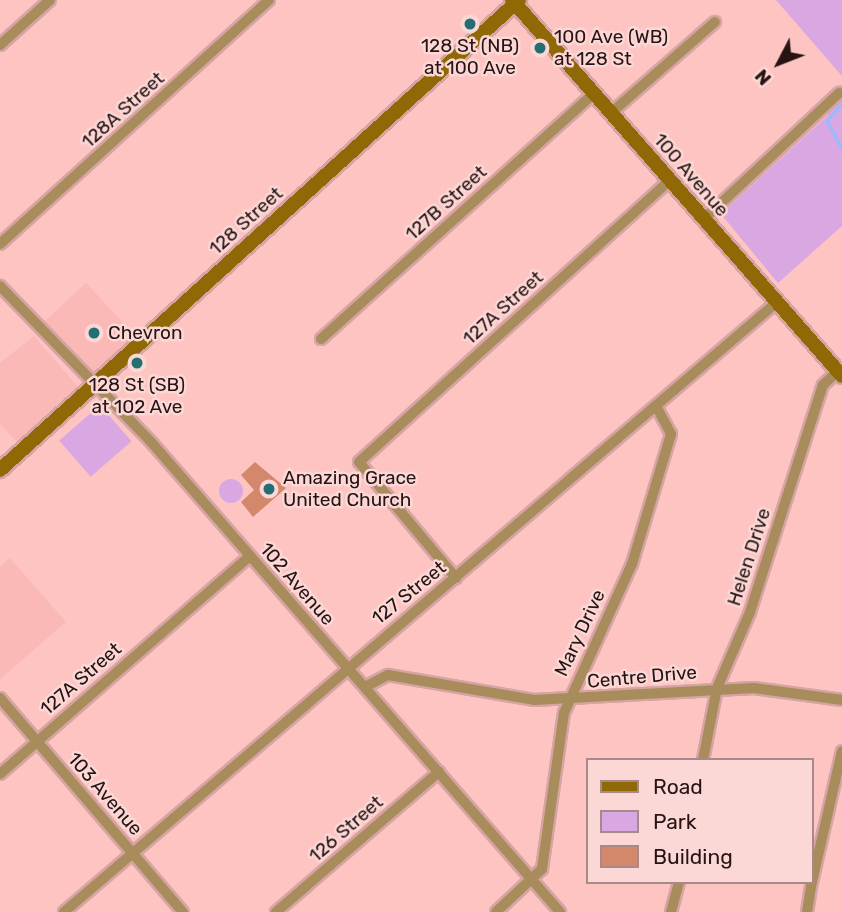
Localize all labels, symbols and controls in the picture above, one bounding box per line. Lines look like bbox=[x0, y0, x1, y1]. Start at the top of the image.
marker: 128 St (NB) at 100 Ave bbox=[462, 16, 478, 32]
place label: 100 Ave (WB) at 128 St bbox=[554, 26, 669, 70]
north arrow bbox=[744, 28, 814, 98]
place label: 128 St (NB) at 100 Ave bbox=[421, 35, 519, 79]
marker: 100 Ave (WB) at 128 St bbox=[532, 40, 548, 56]
text: N bbox=[750, 65, 776, 90]
street label: 128A Street bbox=[77, 67, 169, 153]
street label: 100 Avenue bbox=[648, 128, 734, 222]
street label: 127B Street bbox=[401, 161, 491, 245]
street label: 128 Street bbox=[205, 182, 287, 260]
street label: 127A Street bbox=[458, 266, 548, 350]
place label: Chevron bbox=[108, 322, 183, 344]
marker: Chevron bbox=[86, 325, 102, 341]
marker: 128 St (SB) at 102 Ave bbox=[129, 355, 145, 371]
place label: 128 St (SB) at 102 Ave bbox=[89, 374, 185, 418]
place label: Amazing Grace United Church bbox=[283, 467, 417, 511]
marker: Amazing Grace United Church bbox=[261, 481, 277, 497]
street label: Helen Drive bbox=[722, 505, 776, 609]
street label: 102 Avenue bbox=[255, 538, 339, 630]
street label: 127 Street bbox=[367, 556, 451, 630]
street label: Mary Drive bbox=[550, 586, 610, 680]
street label: 127A Street bbox=[36, 637, 126, 721]
street label: Centre Drive bbox=[586, 661, 698, 693]
street label: 103 Avenue bbox=[63, 748, 147, 840]
legend bbox=[586, 758, 814, 884]
text: Road bbox=[653, 774, 703, 799]
street label: 126 Street bbox=[304, 791, 388, 867]
text: Park bbox=[653, 809, 697, 834]
text: Building bbox=[653, 844, 733, 869]

